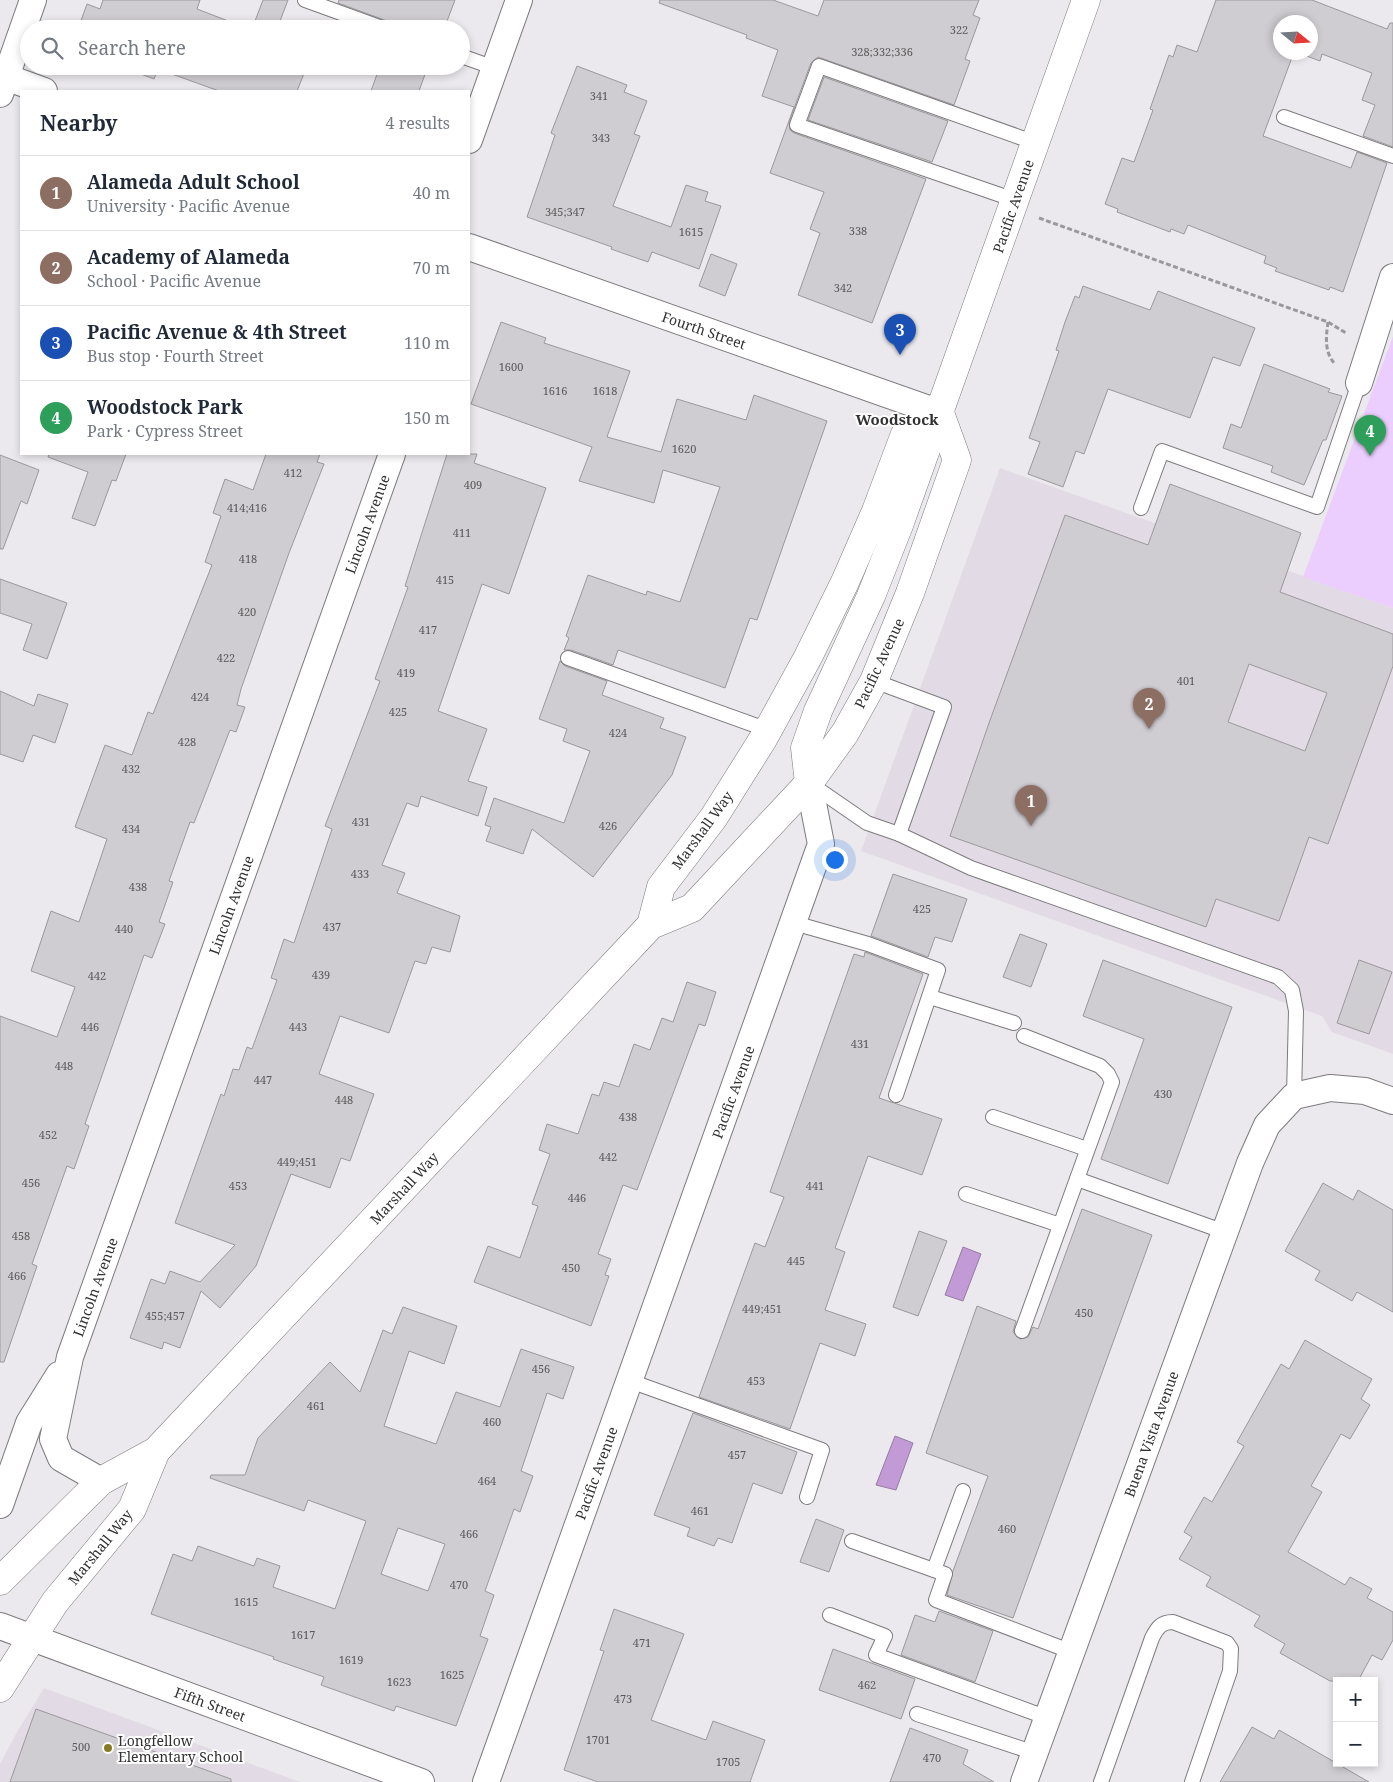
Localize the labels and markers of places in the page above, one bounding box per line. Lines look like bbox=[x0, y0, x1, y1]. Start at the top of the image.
pin: 3 bbox=[884, 314, 916, 355]
pin: 4 bbox=[1354, 415, 1386, 456]
pin: 2 bbox=[1133, 688, 1165, 729]
pin: 1 bbox=[1015, 785, 1047, 826]
place label: Longfellow Elementary School bbox=[118, 1731, 244, 1766]
marker: Longfellow Elementary School bbox=[102, 1742, 114, 1754]

